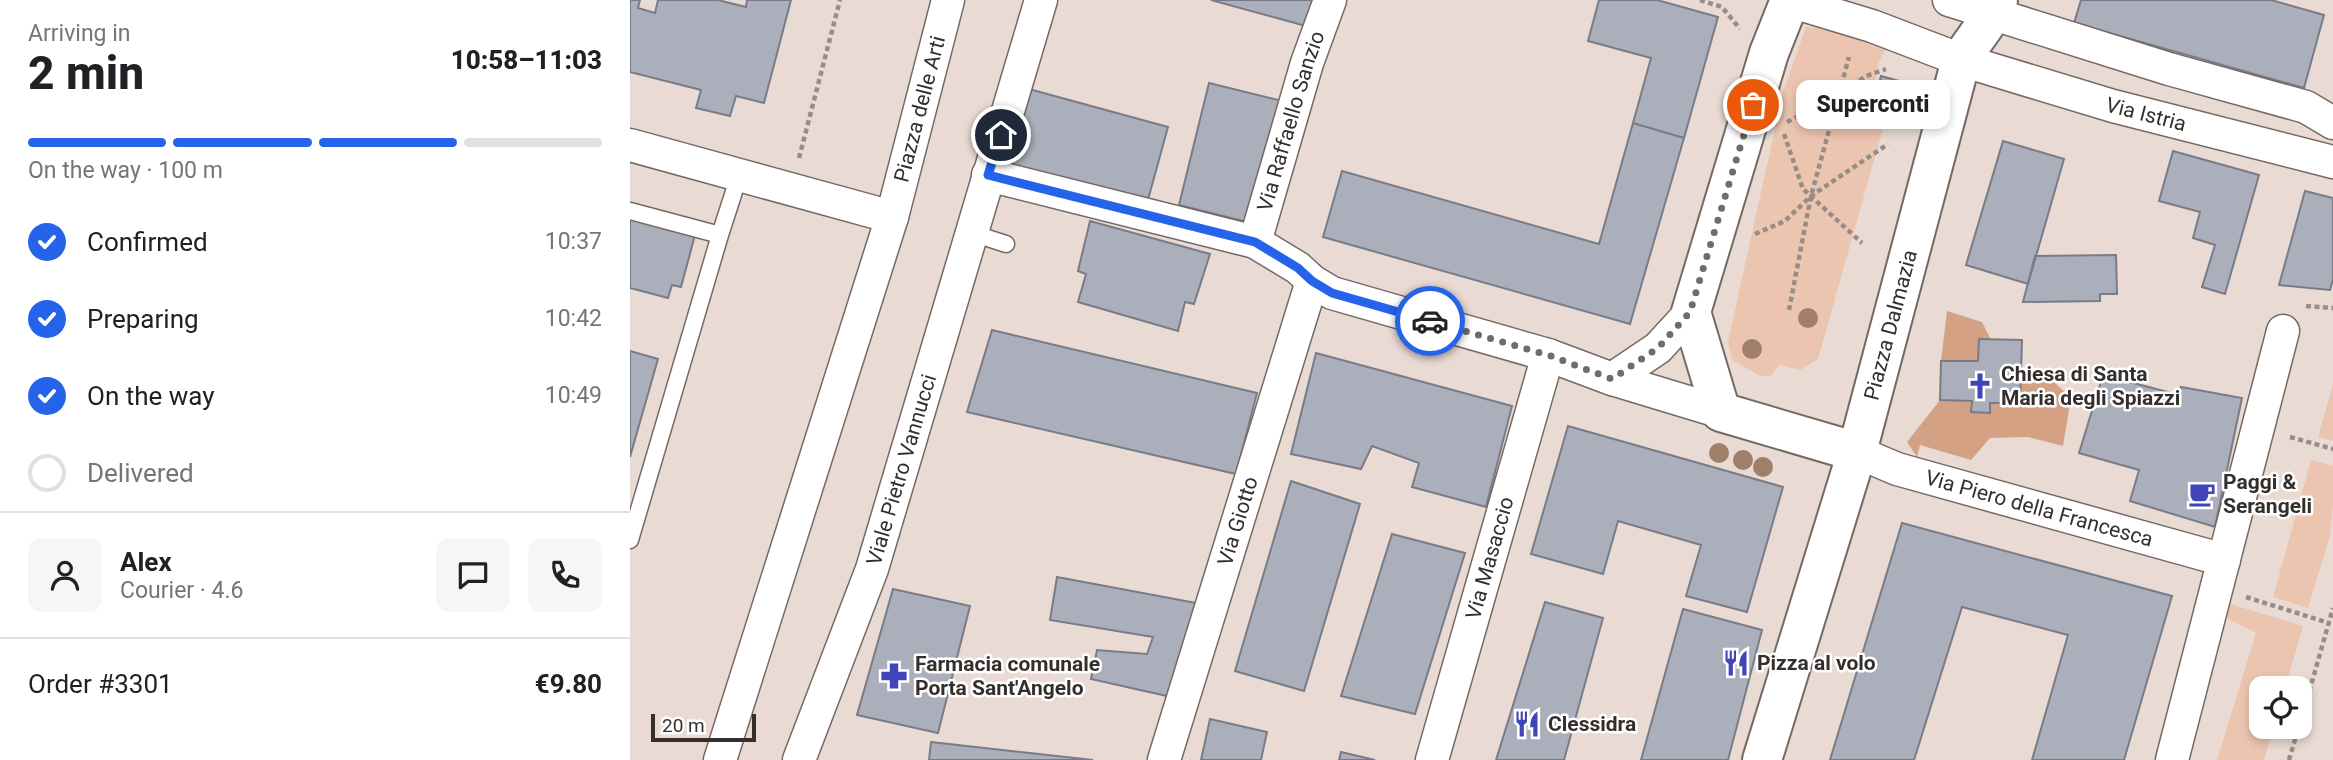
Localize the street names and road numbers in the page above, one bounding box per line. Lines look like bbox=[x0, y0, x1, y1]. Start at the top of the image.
street label: Via Raffaello Sanzio bbox=[1253, 28, 1330, 214]
street label: Piazza delle Arti bbox=[889, 33, 950, 185]
street label: Via Istria bbox=[2103, 92, 2189, 136]
street label: Piazza Dalmazia bbox=[1859, 247, 1922, 403]
street label: Viale Pietro Vannucci bbox=[862, 371, 941, 568]
street label: Via Piero della Francesca bbox=[1923, 465, 2156, 552]
street label: Via Giotto bbox=[1213, 474, 1263, 569]
street label: Via Masaccio bbox=[1461, 494, 1519, 622]

